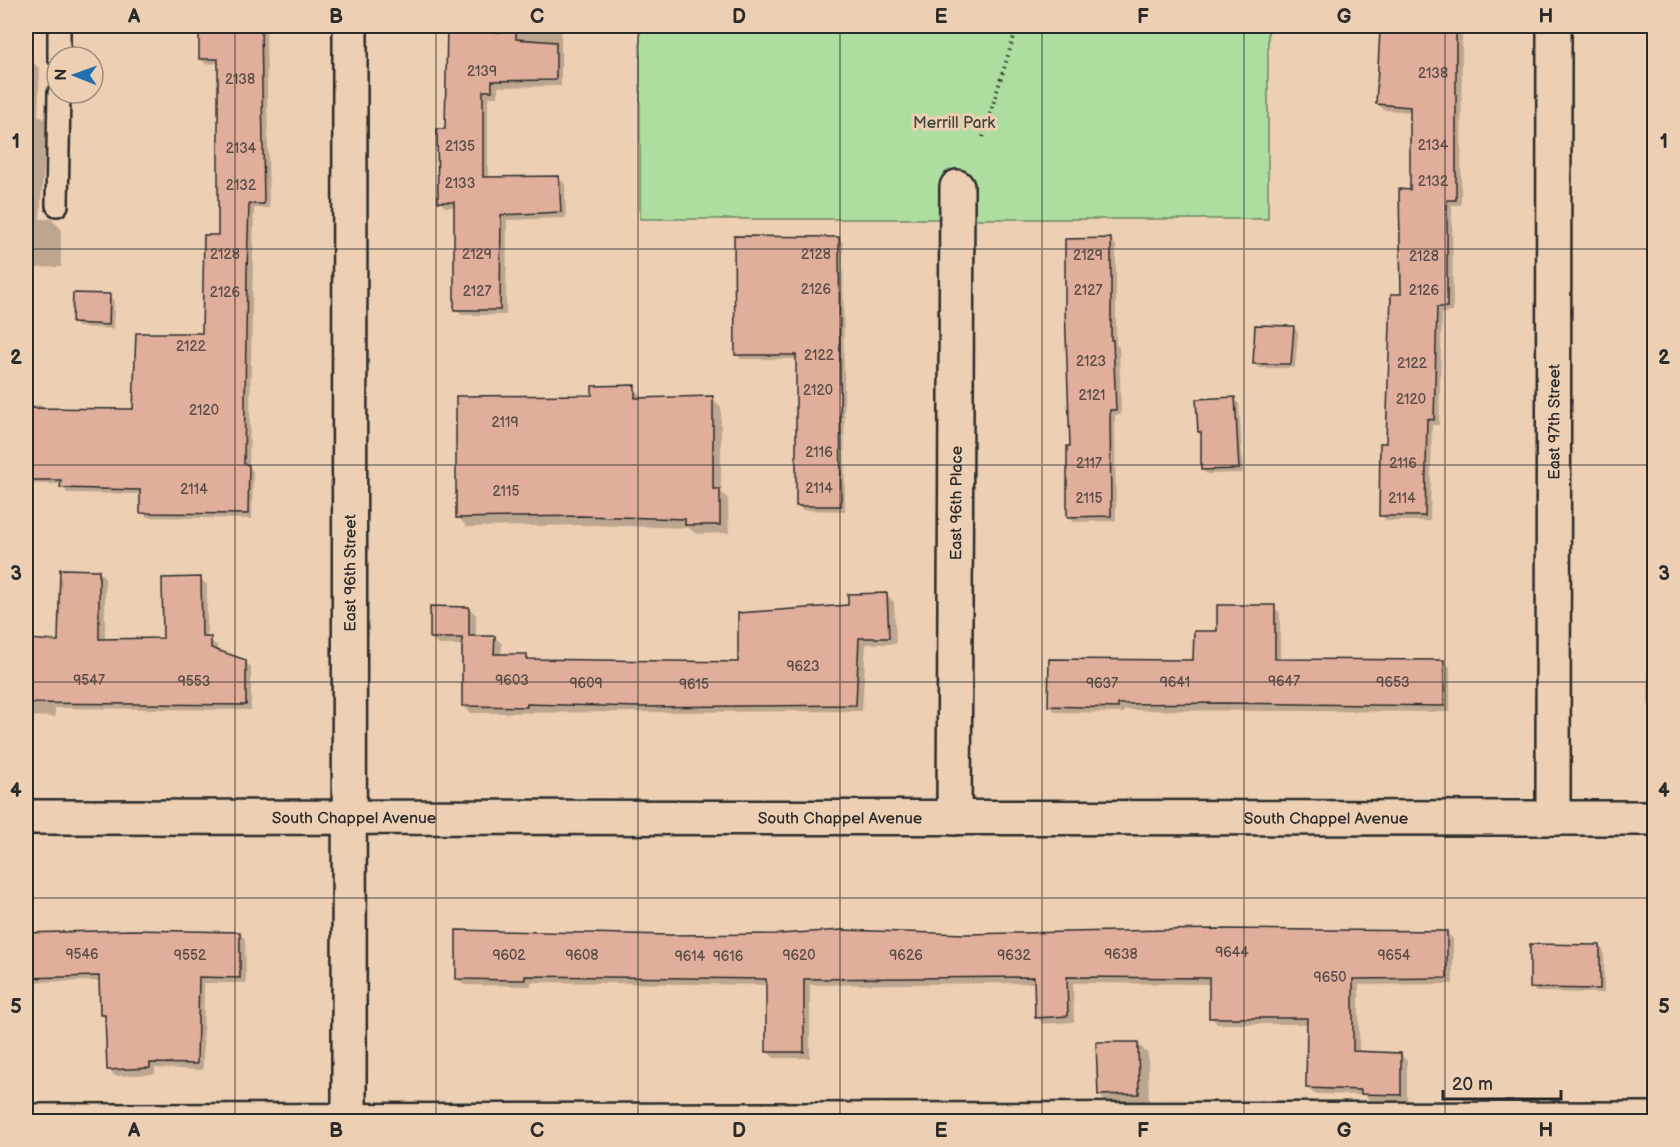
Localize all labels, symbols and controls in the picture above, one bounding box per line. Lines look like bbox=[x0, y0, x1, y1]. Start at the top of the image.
text: A bbox=[127, 5, 141, 29]
text: B bbox=[329, 5, 343, 29]
text: C bbox=[530, 5, 544, 29]
text: D bbox=[732, 5, 746, 29]
text: E bbox=[935, 5, 948, 29]
text: F bbox=[1137, 5, 1149, 29]
text: G bbox=[1337, 5, 1352, 29]
text: H bbox=[1539, 5, 1553, 29]
north arrow bbox=[45, 45, 105, 105]
house number: 2139 bbox=[467, 63, 497, 80]
house number: 2138 bbox=[1418, 65, 1448, 82]
text: N bbox=[52, 69, 71, 81]
house number: 2138 bbox=[225, 71, 255, 88]
park label: Merrill Park bbox=[913, 114, 995, 133]
text: 1 bbox=[12, 130, 20, 154]
text: 1 bbox=[1660, 130, 1668, 154]
house number: 2134 bbox=[1418, 137, 1449, 154]
house number: 2135 bbox=[445, 138, 475, 155]
house number: 2134 bbox=[226, 140, 257, 157]
house number: 2132 bbox=[1418, 173, 1449, 190]
house number: 2133 bbox=[445, 175, 475, 192]
house number: 2132 bbox=[226, 177, 257, 194]
house number: 2128 bbox=[210, 246, 240, 263]
house number: 2129 bbox=[462, 246, 492, 263]
house number: 2128 bbox=[801, 246, 831, 263]
house number: 2129 bbox=[1073, 247, 1103, 264]
house number: 2128 bbox=[1409, 248, 1439, 265]
house number: 2126 bbox=[801, 281, 832, 298]
house number: 2127 bbox=[1074, 282, 1102, 299]
house number: 2126 bbox=[1409, 282, 1440, 299]
house number: 2127 bbox=[463, 283, 491, 300]
house number: 2126 bbox=[210, 284, 241, 301]
house number: 2122 bbox=[176, 338, 207, 355]
text: 2 bbox=[10, 346, 22, 370]
text: 2 bbox=[1658, 346, 1670, 370]
house number: 2122 bbox=[804, 347, 835, 364]
house number: 2123 bbox=[1076, 353, 1106, 370]
house number: 2122 bbox=[1397, 355, 1428, 372]
street label: East 97th Street bbox=[1545, 364, 1565, 480]
house number: 2120 bbox=[803, 382, 833, 399]
house number: 2121 bbox=[1079, 387, 1105, 404]
house number: 2120 bbox=[1396, 391, 1426, 408]
house number: 2120 bbox=[189, 402, 219, 419]
house number: 2119 bbox=[492, 414, 518, 431]
house number: 2116 bbox=[805, 444, 833, 461]
street label: East 96th Place bbox=[947, 445, 967, 560]
house number: 2117 bbox=[1076, 455, 1102, 472]
house number: 2116 bbox=[1389, 455, 1417, 472]
house number: 2114 bbox=[805, 480, 833, 497]
house number: 2114 bbox=[180, 481, 208, 498]
house number: 2115 bbox=[493, 483, 519, 500]
house number: 2115 bbox=[1076, 490, 1102, 507]
house number: 2114 bbox=[1388, 490, 1416, 507]
street label: East 96th Street bbox=[341, 514, 361, 632]
text: 3 bbox=[10, 562, 22, 586]
text: 3 bbox=[1658, 562, 1670, 586]
house number: 9623 bbox=[786, 658, 820, 675]
house number: 9547 bbox=[73, 672, 105, 689]
house number: 9603 bbox=[495, 672, 529, 689]
house number: 9553 bbox=[178, 673, 210, 690]
house number: 9647 bbox=[1268, 673, 1300, 690]
house number: 9641 bbox=[1160, 674, 1190, 691]
house number: 9653 bbox=[1376, 674, 1410, 691]
house number: 9609 bbox=[570, 675, 602, 692]
house number: 9637 bbox=[1086, 675, 1118, 692]
house number: 9615 bbox=[679, 676, 709, 693]
text: 4 bbox=[10, 779, 22, 803]
text: 4 bbox=[1658, 779, 1670, 803]
street label: South Chappel Avenue bbox=[272, 809, 437, 828]
street label: South Chappel Avenue bbox=[758, 809, 923, 829]
street label: South Chappel Avenue bbox=[1244, 810, 1409, 829]
house number: 9644 bbox=[1215, 944, 1249, 961]
house number: 9546 bbox=[65, 946, 99, 963]
house number: 9638 bbox=[1104, 946, 1138, 963]
house number: 9552 bbox=[174, 947, 207, 964]
house number: 9602 bbox=[492, 947, 526, 964]
house number: 9608 bbox=[565, 947, 599, 964]
house number: 9620 bbox=[782, 947, 816, 964]
house number: 9626 bbox=[889, 947, 923, 964]
house number: 9632 bbox=[997, 947, 1031, 964]
house number: 9654 bbox=[1377, 947, 1411, 964]
house number: 9614 bbox=[675, 948, 706, 965]
house number: 9616 bbox=[713, 948, 744, 965]
house number: 9650 bbox=[1314, 969, 1346, 986]
text: 5 bbox=[10, 995, 22, 1019]
text: 5 bbox=[1658, 995, 1670, 1019]
scale bar bbox=[1443, 1063, 1562, 1101]
text: 20 m bbox=[1452, 1074, 1493, 1095]
text: A bbox=[127, 1119, 141, 1143]
text: B bbox=[329, 1119, 343, 1143]
text: C bbox=[530, 1119, 544, 1143]
text: D bbox=[732, 1119, 746, 1143]
text: E bbox=[935, 1119, 948, 1143]
text: F bbox=[1137, 1119, 1149, 1143]
text: G bbox=[1337, 1119, 1352, 1143]
text: H bbox=[1539, 1119, 1553, 1143]

